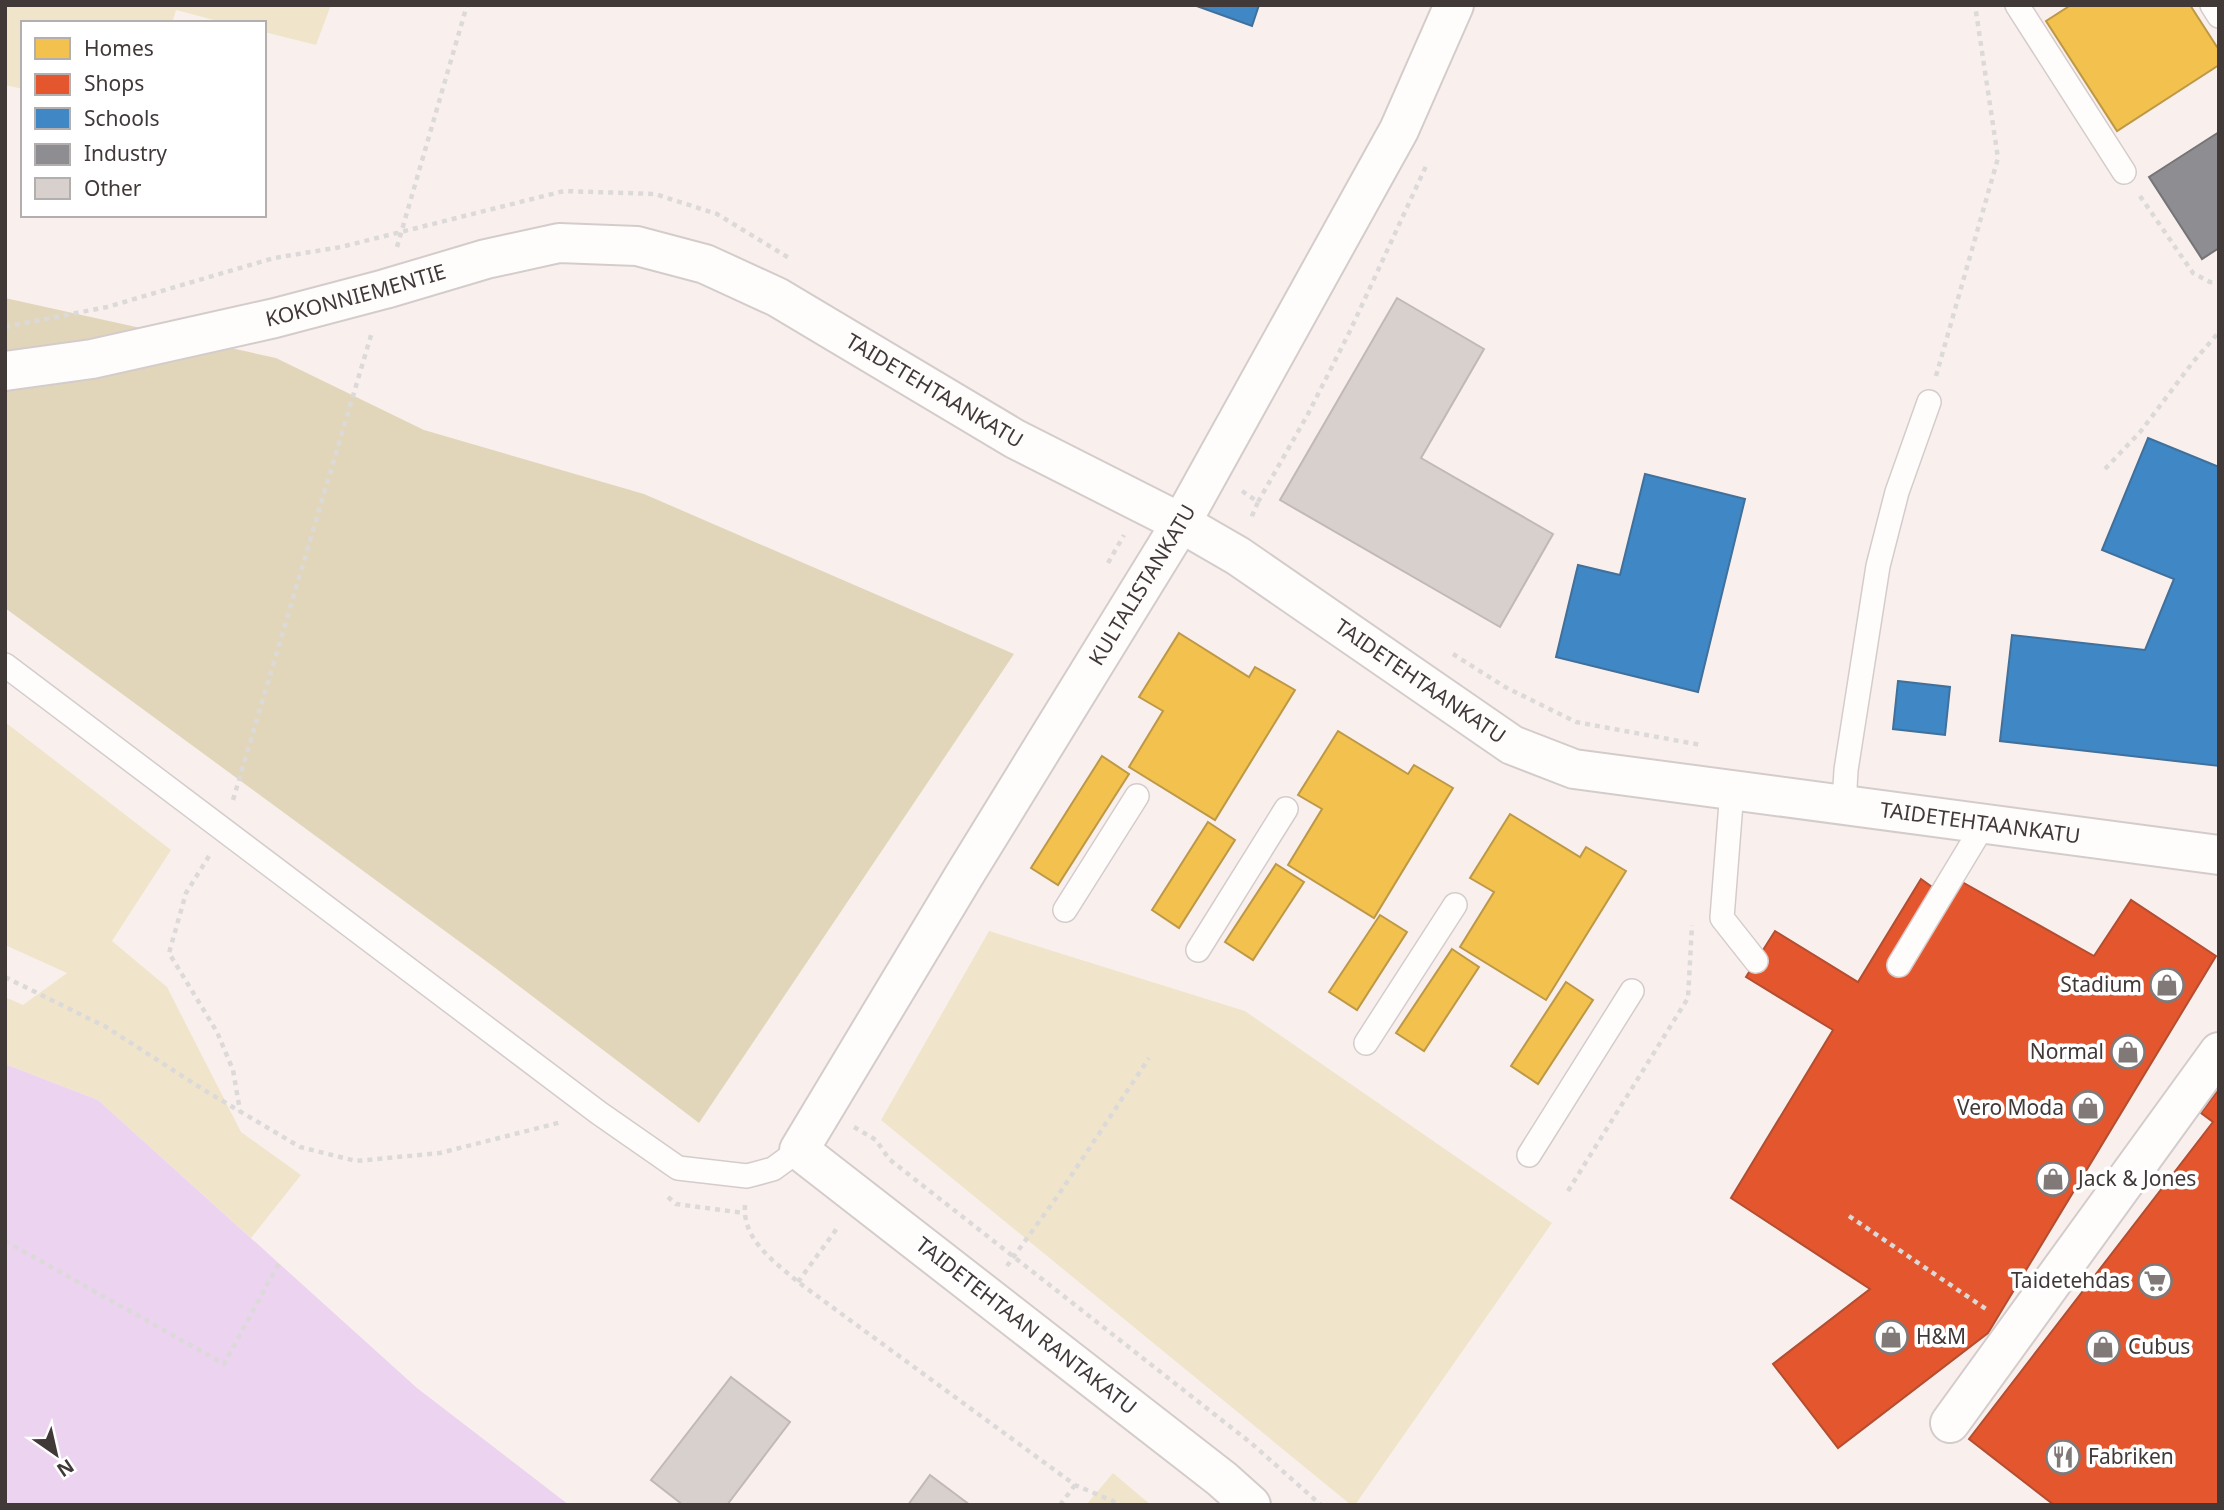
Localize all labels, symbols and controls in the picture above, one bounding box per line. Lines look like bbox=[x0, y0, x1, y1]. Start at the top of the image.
legend bbox=[21, 21, 266, 217]
text: Homes bbox=[84, 34, 154, 62]
text: Shops bbox=[84, 69, 144, 97]
text: Schools bbox=[84, 104, 159, 132]
text: Industry bbox=[84, 139, 167, 167]
text: Other bbox=[84, 174, 142, 202]
street label: KOKONNIEMENTIE bbox=[263, 257, 449, 333]
street label: TAIDETEHTAANKATU bbox=[841, 326, 1029, 454]
street label: KULTALISTANKATU bbox=[1082, 499, 1202, 670]
street label: TAIDETEHTAANKATU bbox=[1330, 612, 1512, 750]
street label: TAIDETEHTAANKATU bbox=[1878, 795, 2082, 849]
shop icon: Stadium bbox=[2148, 966, 2186, 1004]
place label: Stadium bbox=[2060, 970, 2142, 998]
shop icon: Normal bbox=[2109, 1033, 2147, 1071]
place label: Normal bbox=[2030, 1037, 2104, 1065]
shop icon: Vero Moda bbox=[2069, 1089, 2107, 1127]
place label: Vero Moda bbox=[1957, 1093, 2064, 1121]
shop icon: Jack & Jones bbox=[2034, 1160, 2072, 1198]
place label: Jack & Jones bbox=[2076, 1164, 2196, 1192]
street label: TAIDETEHTAAN RANTAKATU bbox=[910, 1230, 1143, 1420]
supermarket icon: Taidetehdas bbox=[2136, 1262, 2174, 1300]
place label: Taidetehdas bbox=[2011, 1266, 2130, 1294]
shop icon: H&M bbox=[1872, 1318, 1910, 1356]
place label: H&M bbox=[1916, 1322, 1966, 1350]
shop icon: Cubus bbox=[2084, 1328, 2122, 1366]
place label: Cubus bbox=[2128, 1332, 2190, 1360]
north arrow bbox=[21, 1419, 91, 1489]
restaurant icon: Fabriken bbox=[2044, 1438, 2082, 1476]
place label: Fabriken bbox=[2088, 1442, 2174, 1470]
text: N bbox=[52, 1453, 79, 1483]

